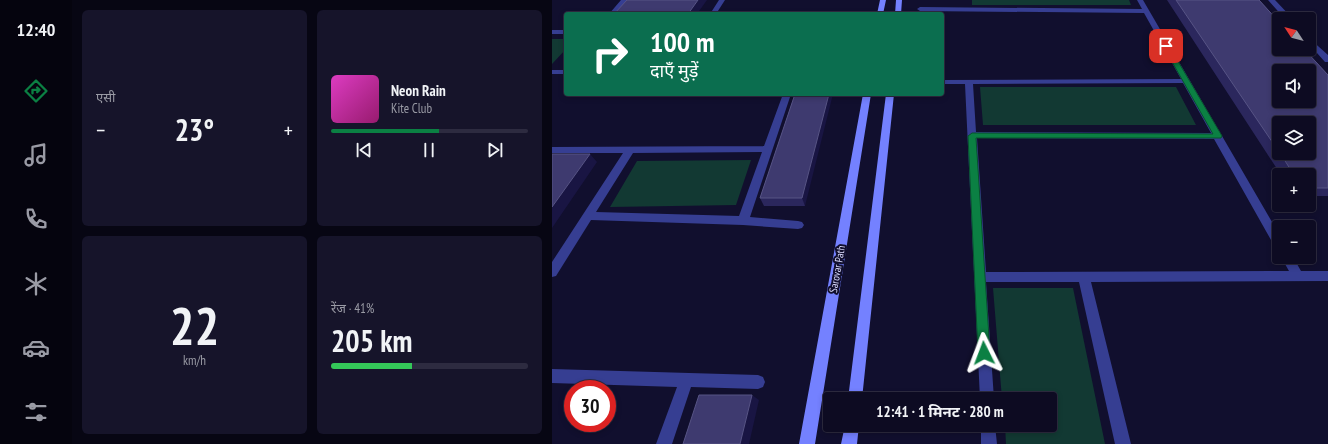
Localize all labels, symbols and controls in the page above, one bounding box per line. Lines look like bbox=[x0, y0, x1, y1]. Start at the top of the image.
north arrow bbox=[1272, 12, 1316, 56]
map controls bbox=[1272, 12, 1316, 264]
text: 12:40 bbox=[17, 18, 55, 41]
text: 100 m bbox=[650, 23, 714, 60]
icon: right bbox=[584, 28, 636, 80]
pin bbox=[1149, 29, 1183, 63]
icon: arrive bbox=[1155, 35, 1177, 57]
text: दाएँ मुड़ें bbox=[650, 59, 698, 82]
button: sound bbox=[1272, 64, 1316, 108]
icon: directions bbox=[22, 77, 50, 105]
text: Neon Rain bbox=[391, 81, 446, 100]
text: एसी bbox=[96, 89, 115, 106]
text: Kite Club bbox=[391, 100, 432, 117]
text: 23° bbox=[175, 110, 214, 149]
text: − bbox=[96, 116, 105, 144]
text: + bbox=[284, 116, 293, 144]
button: layers bbox=[1272, 116, 1316, 160]
icon: previous bbox=[353, 139, 375, 161]
icon: pause bbox=[418, 139, 440, 161]
icon: next bbox=[484, 139, 506, 161]
icon: music bbox=[22, 141, 50, 169]
button: + bbox=[1272, 168, 1316, 212]
icon: phone bbox=[22, 205, 50, 233]
button: − bbox=[1272, 220, 1316, 264]
street label: Sarovar Path bbox=[826, 244, 848, 294]
icon: climate bbox=[22, 270, 50, 298]
text: 22 bbox=[170, 292, 219, 359]
text: रेंज · 41% bbox=[331, 300, 374, 317]
text: 205 km bbox=[331, 321, 412, 360]
position arrow bbox=[963, 332, 1005, 374]
icon: car bbox=[22, 334, 50, 362]
text: km/h bbox=[183, 352, 206, 369]
speed limit sign: 30 bbox=[564, 380, 616, 432]
icon: filters bbox=[22, 398, 50, 426]
text: 12:41 · 1 मिनट · 280 m bbox=[876, 402, 1004, 421]

